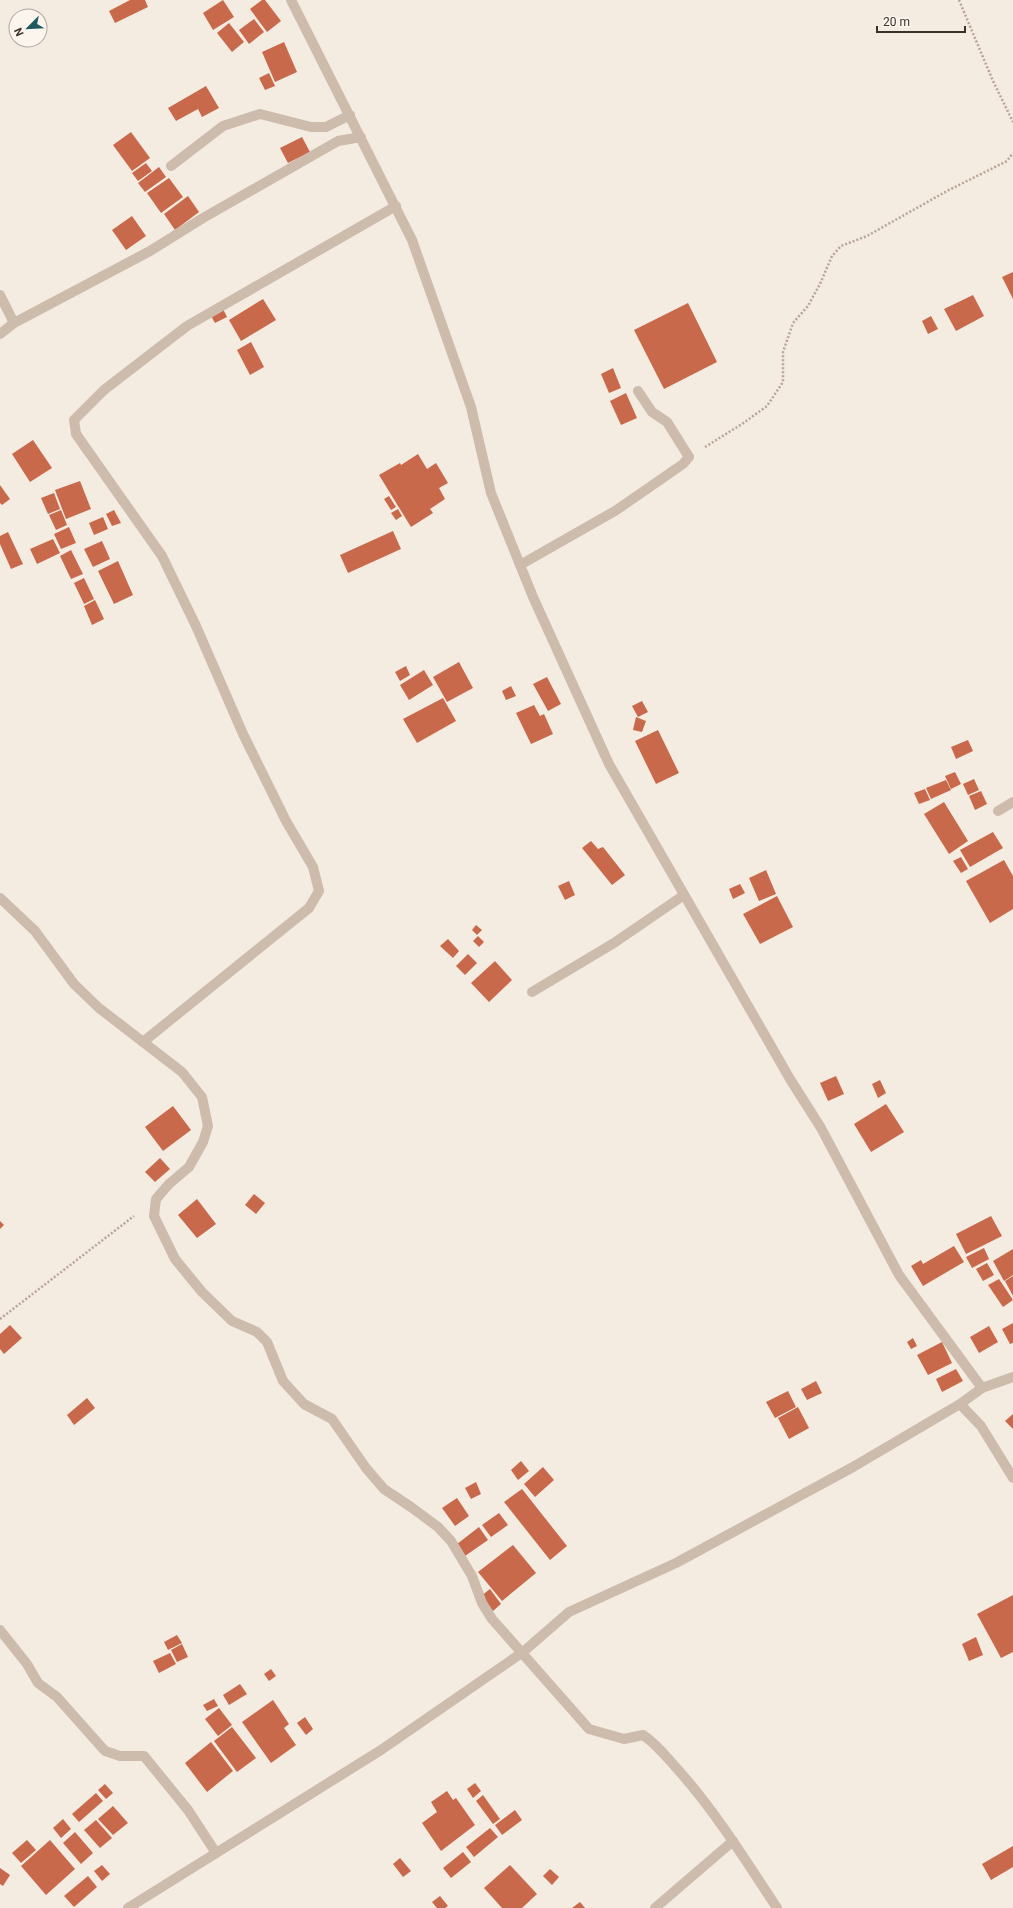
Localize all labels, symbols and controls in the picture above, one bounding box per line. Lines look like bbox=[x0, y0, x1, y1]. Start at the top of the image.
north arrow bbox=[8, 8, 48, 48]
scale bar bbox=[877, 8, 965, 34]
text: 20 m bbox=[883, 15, 910, 29]
text: N bbox=[12, 25, 27, 38]

